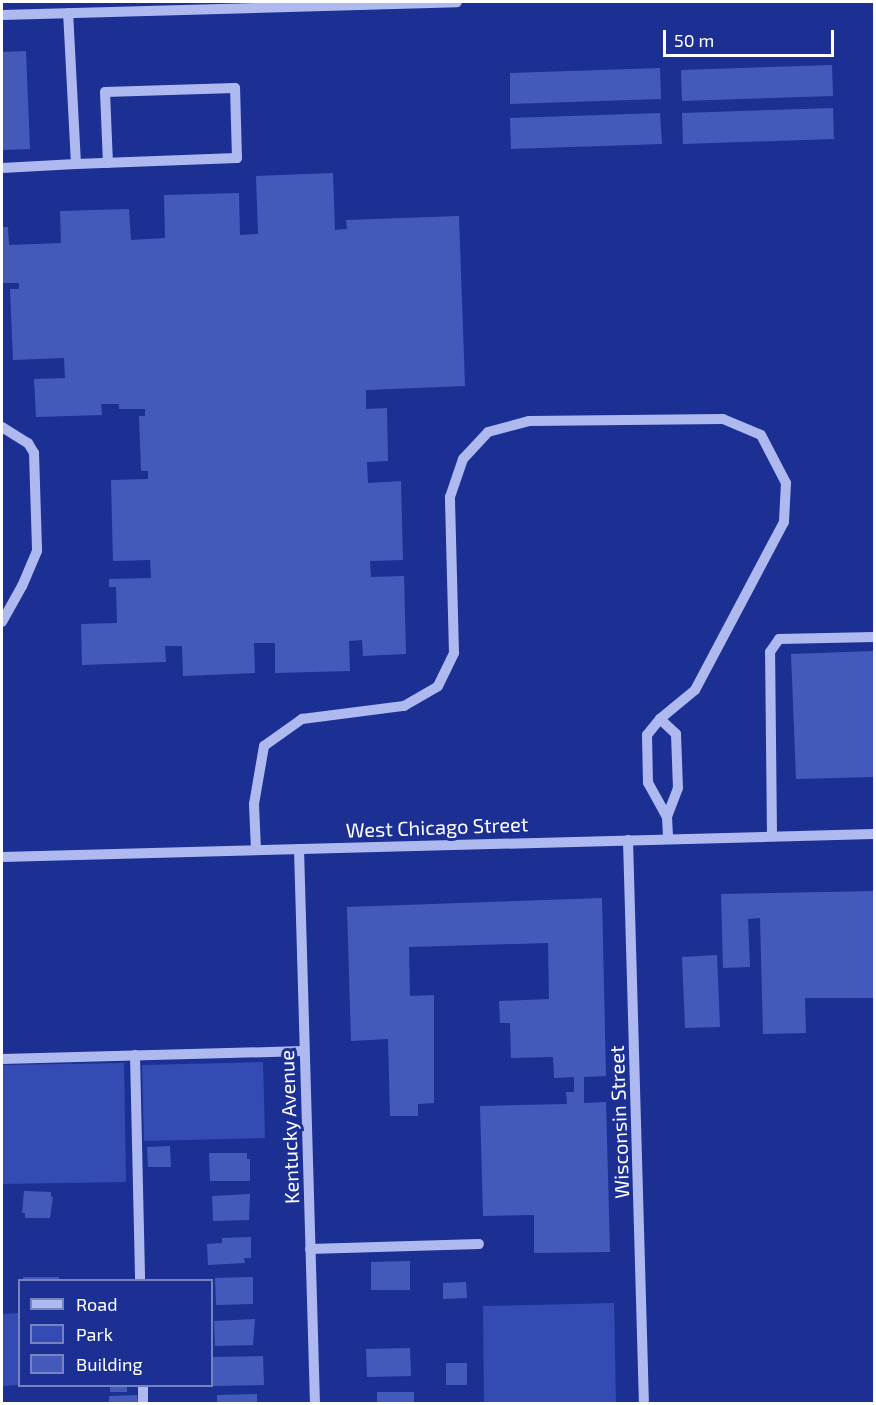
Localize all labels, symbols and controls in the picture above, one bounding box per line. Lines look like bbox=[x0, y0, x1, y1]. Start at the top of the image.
scale bar bbox=[666, 18, 837, 56]
text: 50 m bbox=[674, 29, 714, 51]
street label: West Chicago Street bbox=[345, 812, 529, 842]
street label: Wisconsin Street bbox=[604, 1045, 634, 1199]
street label: Kentucky Avenue bbox=[274, 1049, 304, 1205]
legend bbox=[18, 1279, 213, 1387]
text: Road bbox=[76, 1293, 117, 1315]
text: Park bbox=[76, 1323, 113, 1345]
text: Building bbox=[76, 1353, 143, 1375]

